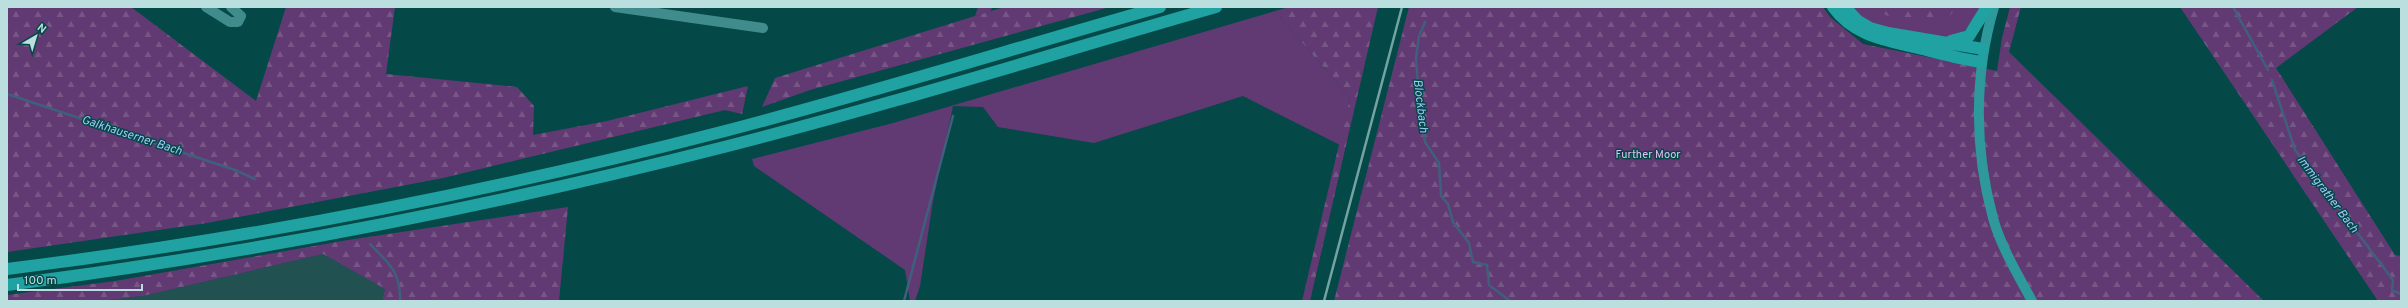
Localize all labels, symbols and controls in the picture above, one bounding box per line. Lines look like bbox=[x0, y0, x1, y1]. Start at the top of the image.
north arrow bbox=[16, 16, 56, 56]
text: N bbox=[34, 21, 49, 37]
water label: Blockbach bbox=[1409, 78, 1431, 134]
water label: Galkhauserner Bach bbox=[79, 112, 184, 160]
park label: Further Moor bbox=[1615, 148, 1681, 162]
water label: Immigrather Bach bbox=[2293, 153, 2362, 237]
scale bar bbox=[18, 266, 142, 292]
text: 100 m bbox=[24, 273, 57, 289]

